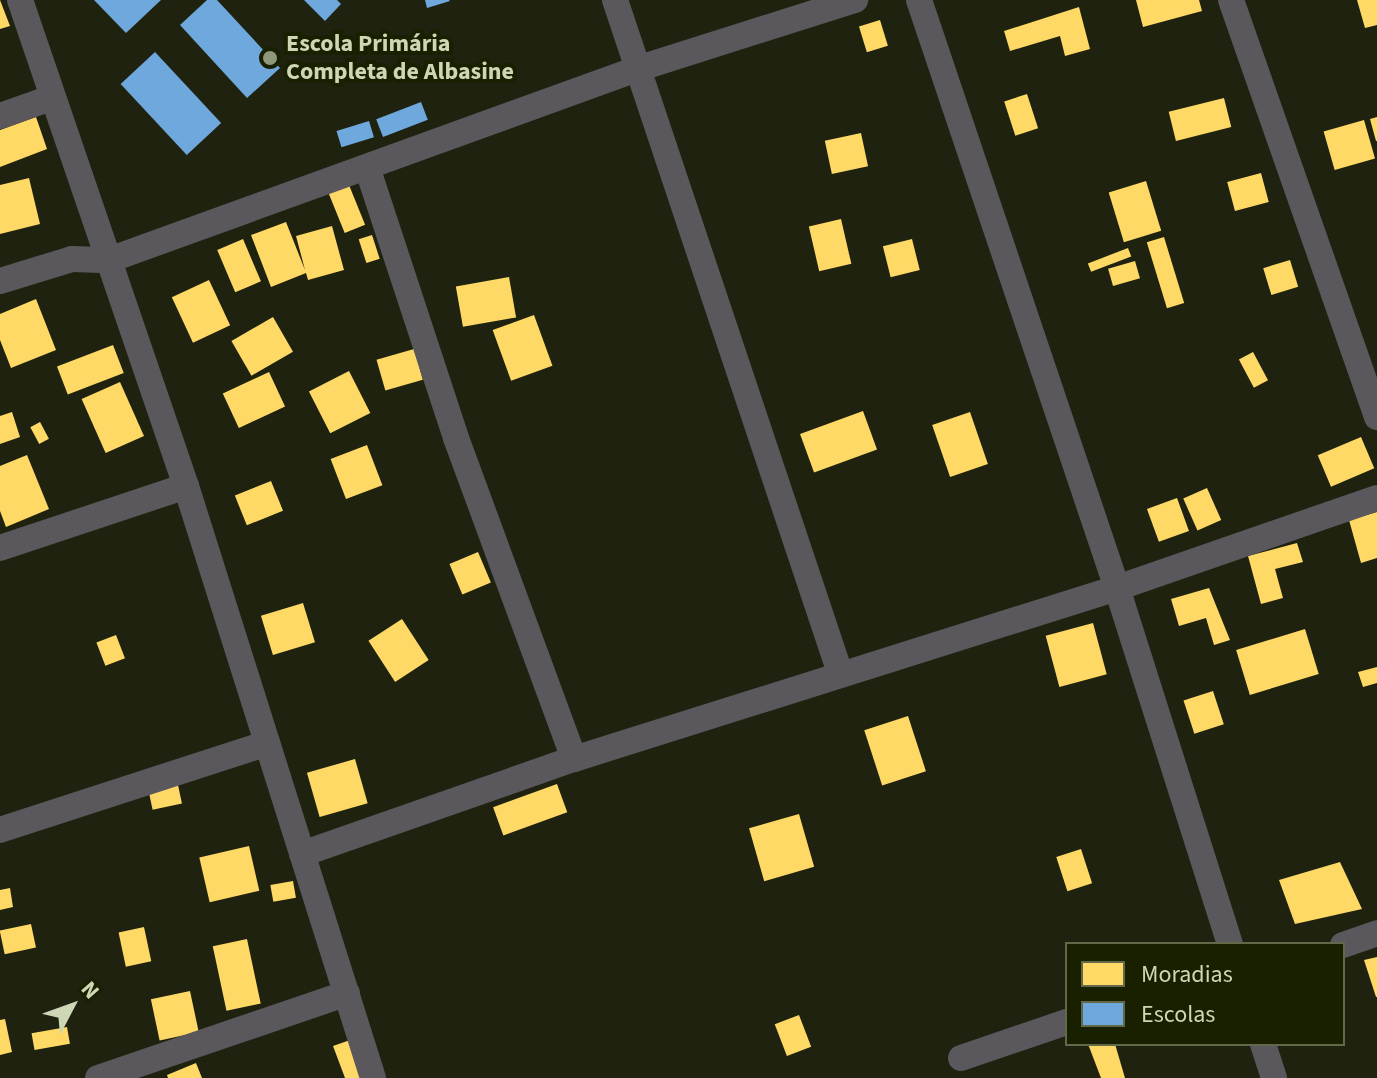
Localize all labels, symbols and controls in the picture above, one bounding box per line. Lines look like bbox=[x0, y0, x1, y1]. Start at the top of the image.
place label: Escola Primária Completa de Albasine bbox=[286, 30, 514, 86]
marker: Escola Primária Completa de Albasine bbox=[261, 49, 279, 67]
legend bbox=[1065, 942, 1345, 1046]
text: Moradias bbox=[1141, 957, 1233, 992]
north arrow bbox=[32, 966, 112, 1046]
text: N bbox=[73, 974, 107, 1006]
text: Escolas bbox=[1141, 997, 1215, 1032]

